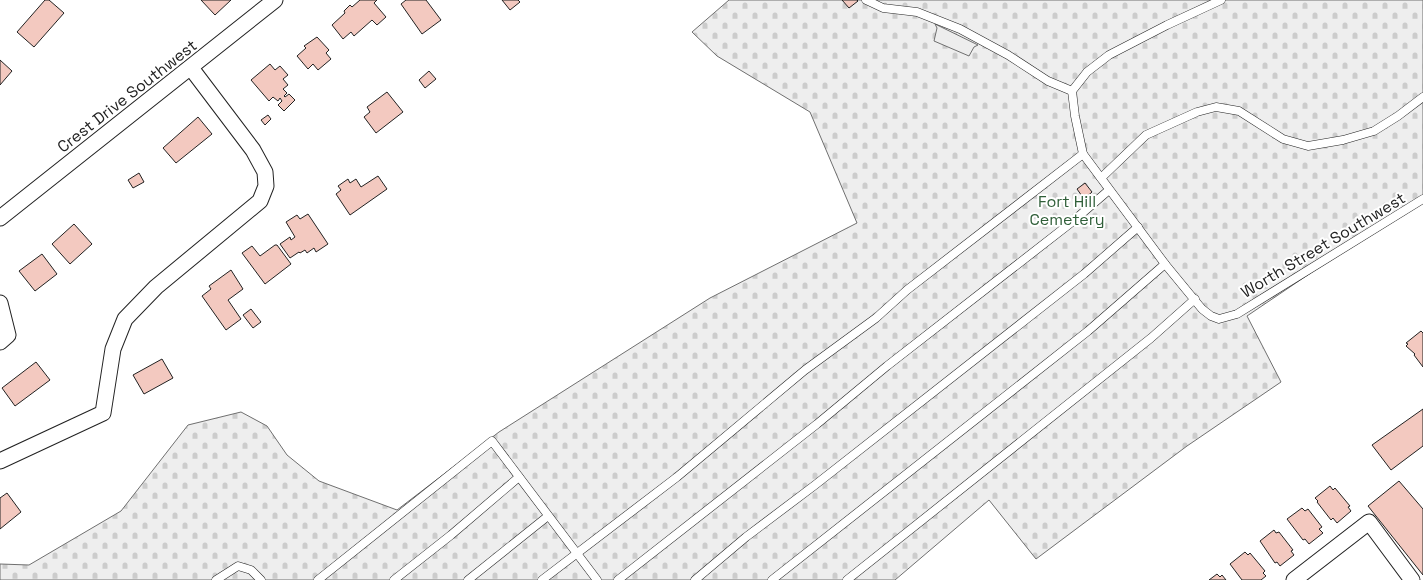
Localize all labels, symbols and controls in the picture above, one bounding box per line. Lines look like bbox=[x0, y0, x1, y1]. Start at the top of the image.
street label: Crest Drive Southwest bbox=[53, 35, 201, 157]
street label: Worth Street Southwest bbox=[1237, 188, 1409, 302]
park label: Fort Hill Cemetery bbox=[1029, 191, 1105, 230]

